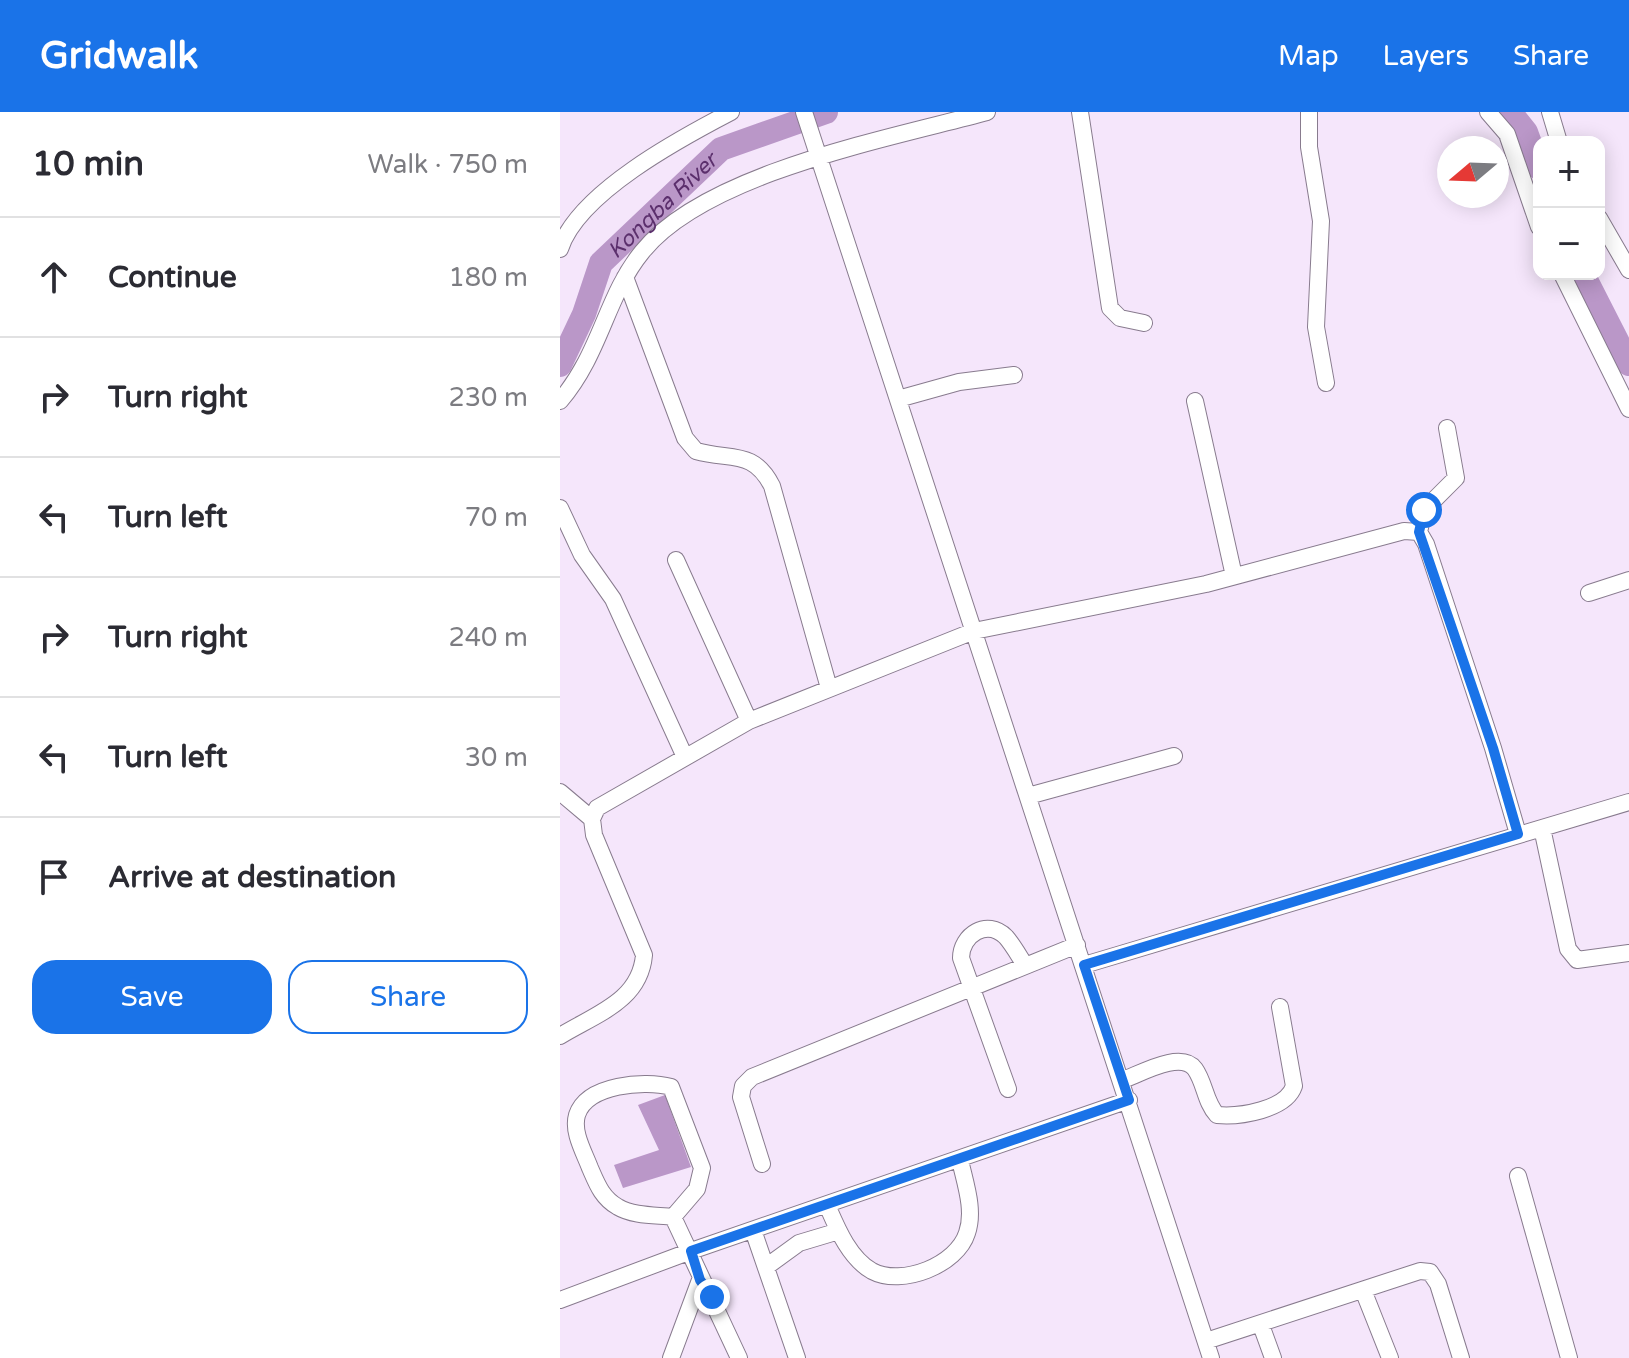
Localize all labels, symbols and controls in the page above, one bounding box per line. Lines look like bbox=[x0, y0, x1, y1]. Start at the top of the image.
text: Gridwalk bbox=[40, 33, 198, 79]
text: Map bbox=[1278, 39, 1339, 73]
text: Layers bbox=[1383, 39, 1469, 73]
text: Share bbox=[1513, 39, 1589, 73]
north arrow bbox=[1437, 136, 1509, 208]
map controls bbox=[1533, 136, 1605, 280]
button: + bbox=[1533, 136, 1605, 208]
text: 10 min bbox=[32, 144, 144, 185]
water label: Kongba River bbox=[602, 146, 724, 264]
text: Walk · 750 m bbox=[368, 149, 528, 180]
button: − bbox=[1533, 208, 1605, 280]
icon: ahead bbox=[32, 255, 76, 299]
text: Continue bbox=[108, 259, 237, 296]
text: 180 m bbox=[448, 262, 528, 293]
icon: right bbox=[32, 375, 76, 419]
text: Turn right bbox=[108, 379, 248, 416]
text: 230 m bbox=[448, 382, 528, 413]
route start bbox=[1406, 492, 1442, 528]
icon: left bbox=[32, 495, 76, 539]
text: Turn left bbox=[108, 499, 227, 536]
text: 70 m bbox=[465, 502, 528, 533]
icon: right bbox=[32, 615, 76, 659]
text: Turn right bbox=[108, 619, 248, 656]
text: 240 m bbox=[448, 622, 528, 653]
icon: left bbox=[32, 735, 76, 779]
text: Turn left bbox=[108, 739, 227, 776]
text: 30 m bbox=[465, 742, 528, 773]
icon: arrive bbox=[32, 855, 76, 899]
text: Arrive at destination bbox=[108, 859, 396, 896]
button: Save bbox=[32, 960, 272, 1034]
button: Share bbox=[288, 960, 528, 1034]
route end bbox=[694, 1279, 730, 1315]

